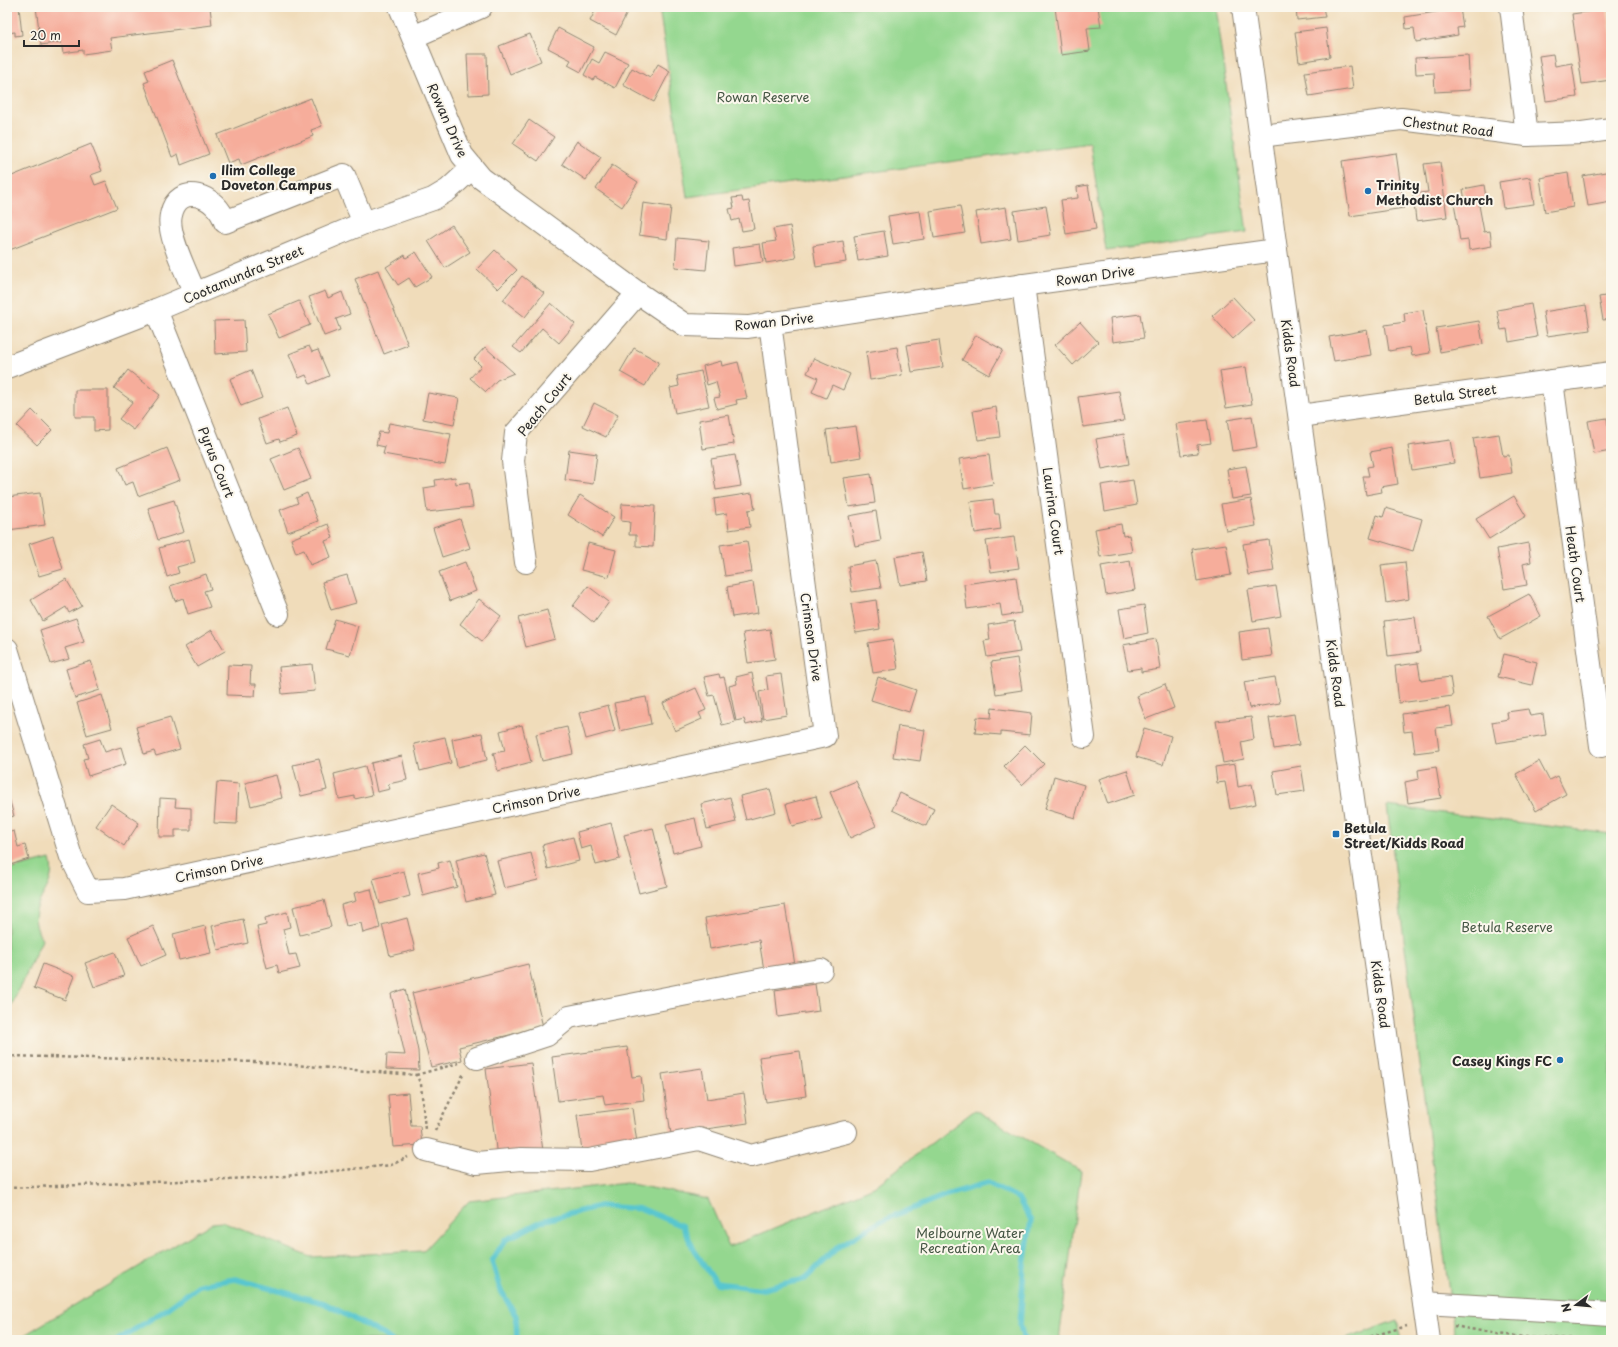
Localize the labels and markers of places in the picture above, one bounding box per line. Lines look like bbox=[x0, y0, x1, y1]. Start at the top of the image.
place label: Ilim College Doveton Campus bbox=[221, 160, 332, 194]
marker: Ilim College Doveton Campus bbox=[208, 171, 218, 181]
place label: Trinity Methodist Church bbox=[1376, 175, 1493, 209]
marker: Trinity Methodist Church bbox=[1363, 186, 1373, 196]
place label: Betula Street/Kidds Road bbox=[1344, 818, 1464, 852]
marker: Betula Street/Kidds Road bbox=[1331, 829, 1341, 839]
place label: Casey Kings FC bbox=[1452, 1051, 1552, 1070]
marker: Casey Kings FC bbox=[1555, 1055, 1565, 1065]

